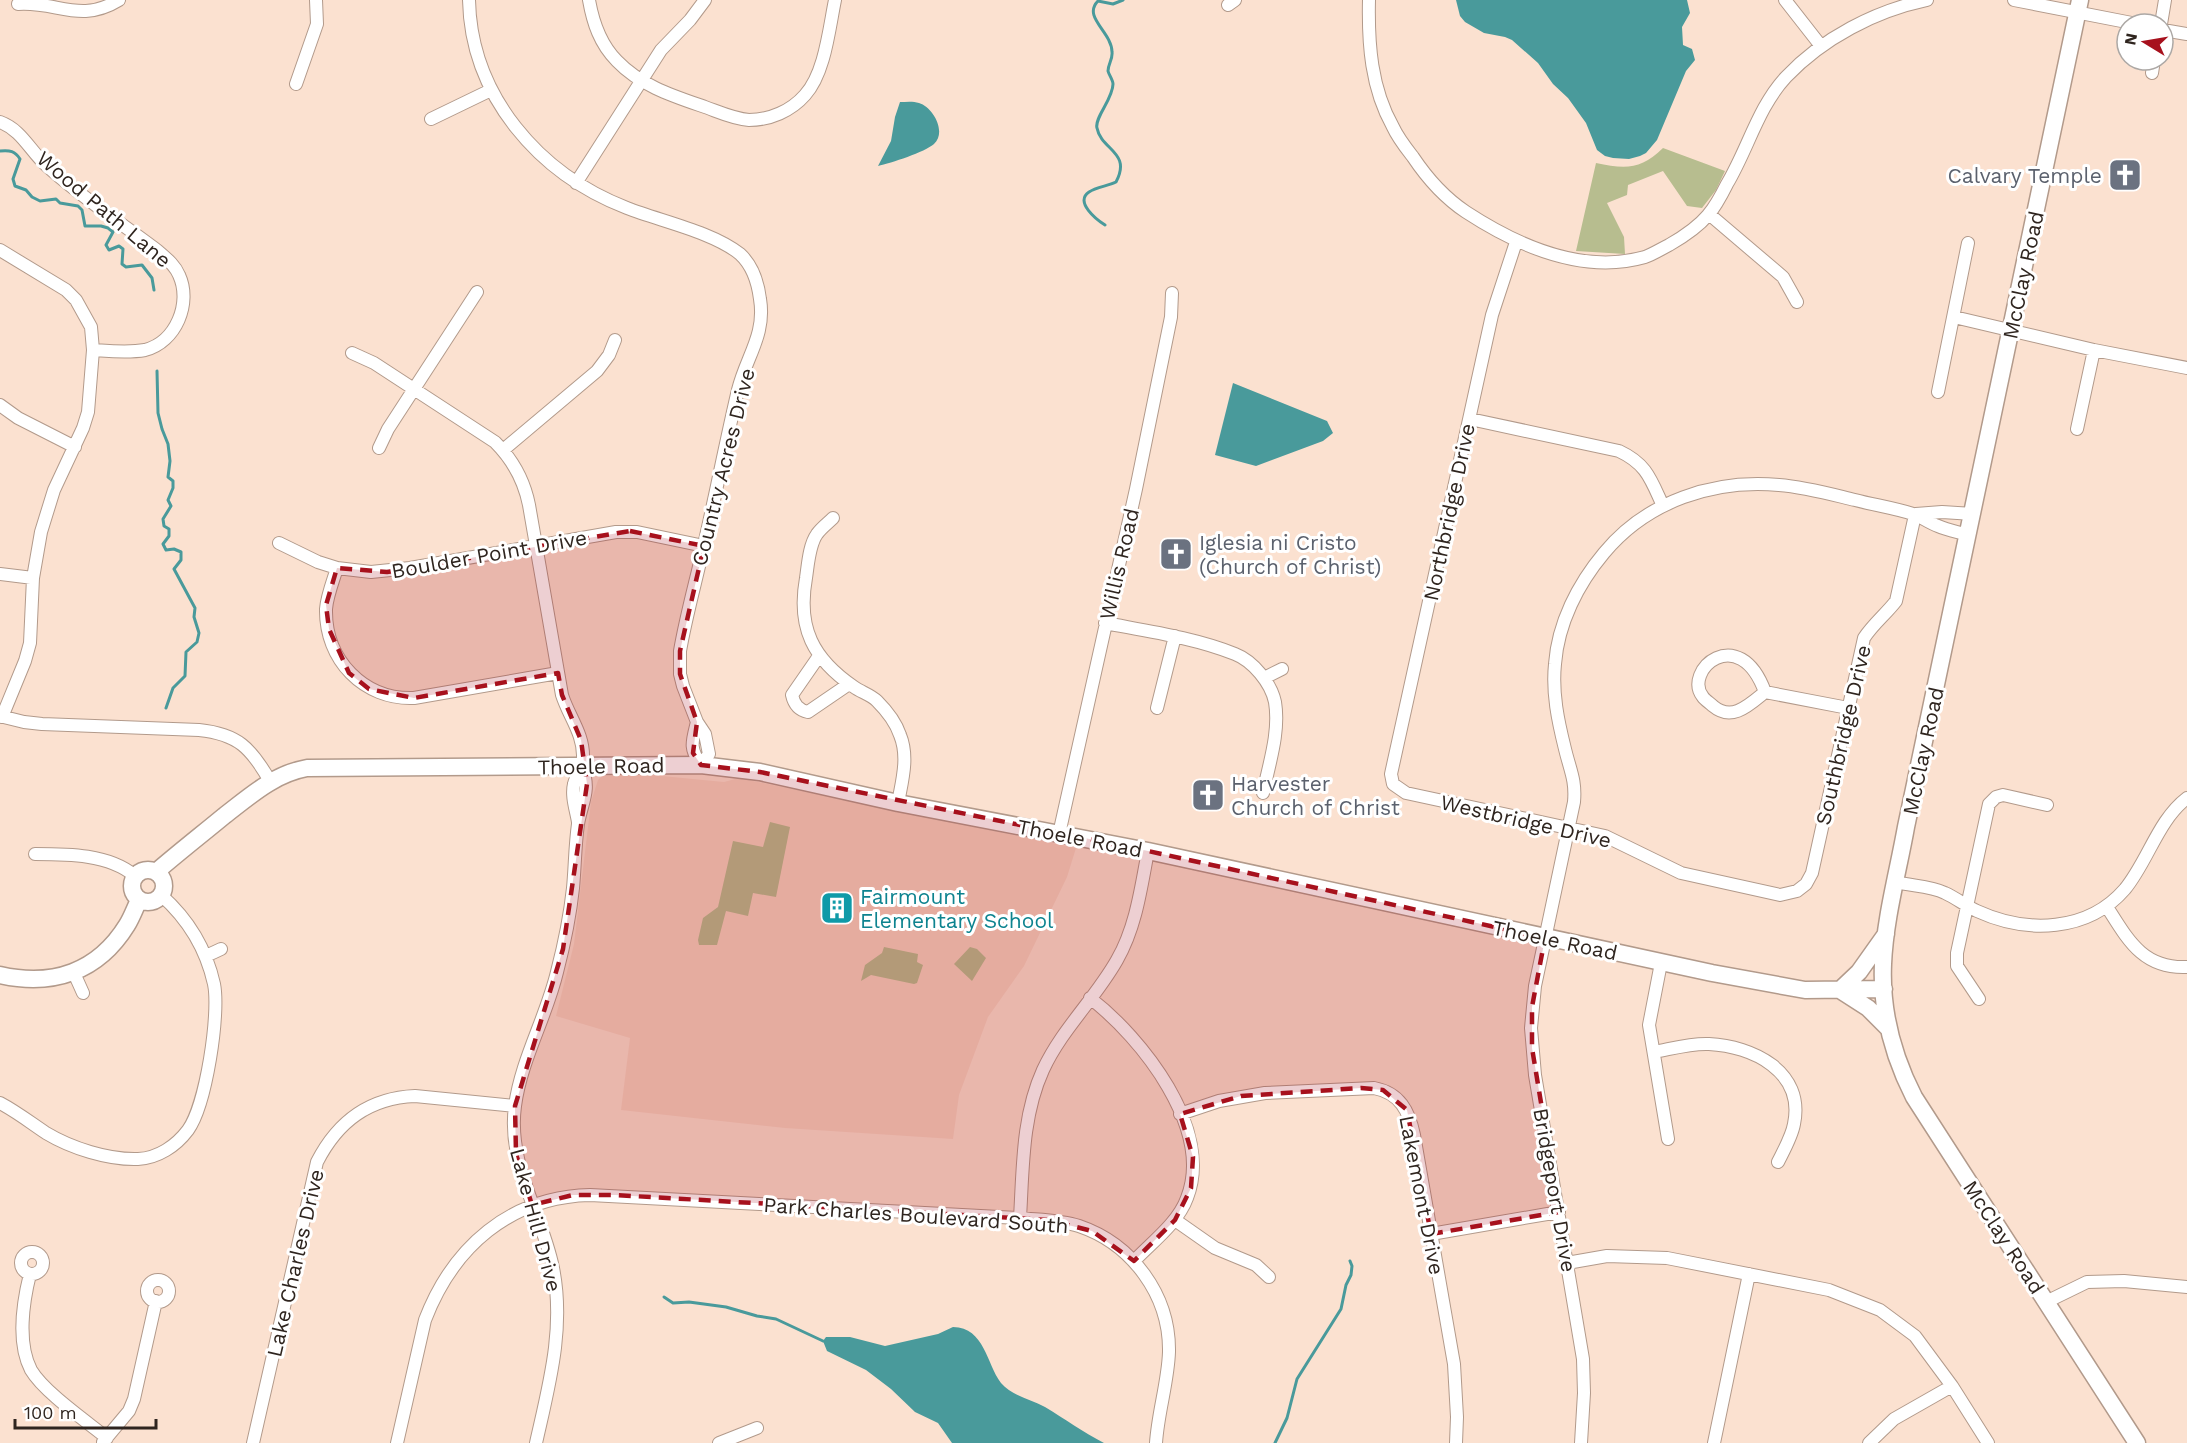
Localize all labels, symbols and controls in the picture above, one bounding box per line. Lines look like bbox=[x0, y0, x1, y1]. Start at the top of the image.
north arrow bbox=[2115, 12, 2175, 72]
text: N bbox=[2120, 32, 2141, 47]
street label: Wood Path Lane bbox=[32, 145, 176, 273]
church icon: Calvary Temple bbox=[2107, 157, 2143, 193]
place label: Calvary Temple bbox=[1947, 163, 2102, 188]
street label: McClay Road bbox=[1997, 209, 2049, 341]
street label: Country Acres Drive bbox=[686, 365, 760, 569]
street label: Northbridge Drive bbox=[1418, 421, 1480, 603]
street label: Willis Road bbox=[1094, 506, 1144, 622]
street label: Boulder Point Drive bbox=[389, 524, 589, 584]
place label: Iglesia ni Cristo (Church of Christ) bbox=[1199, 530, 1381, 579]
church icon: Iglesia ni Cristo (Church of Christ) bbox=[1158, 536, 1194, 572]
street label: Southbridge Drive bbox=[1810, 643, 1876, 827]
street label: McClay Road bbox=[1897, 685, 1949, 817]
street label: Thoele Road bbox=[537, 752, 665, 780]
place label: Harvester Church of Christ bbox=[1231, 771, 1400, 820]
church icon: Harvester Church of Christ bbox=[1190, 777, 1226, 813]
street label: Westbridge Drive bbox=[1438, 789, 1614, 853]
street label: Thoele Road bbox=[1015, 814, 1145, 862]
place label: Fairmount Elementary School bbox=[860, 884, 1054, 933]
building icon: Fairmount Elementary School bbox=[819, 890, 855, 926]
street label: Thoele Road bbox=[1490, 915, 1620, 965]
street label: Bridgeport Drive bbox=[1528, 1106, 1582, 1274]
street label: Lakemont Drive bbox=[1394, 1113, 1450, 1277]
street label: Lake Hill Drive bbox=[505, 1145, 567, 1295]
street label: Lake Charles Drive bbox=[261, 1167, 329, 1359]
street label: McClay Road bbox=[1958, 1176, 2050, 1298]
street label: Park Charles Boulevard South bbox=[763, 1192, 1069, 1238]
scale bar bbox=[15, 1392, 156, 1430]
text: 100 m bbox=[24, 1402, 77, 1423]

